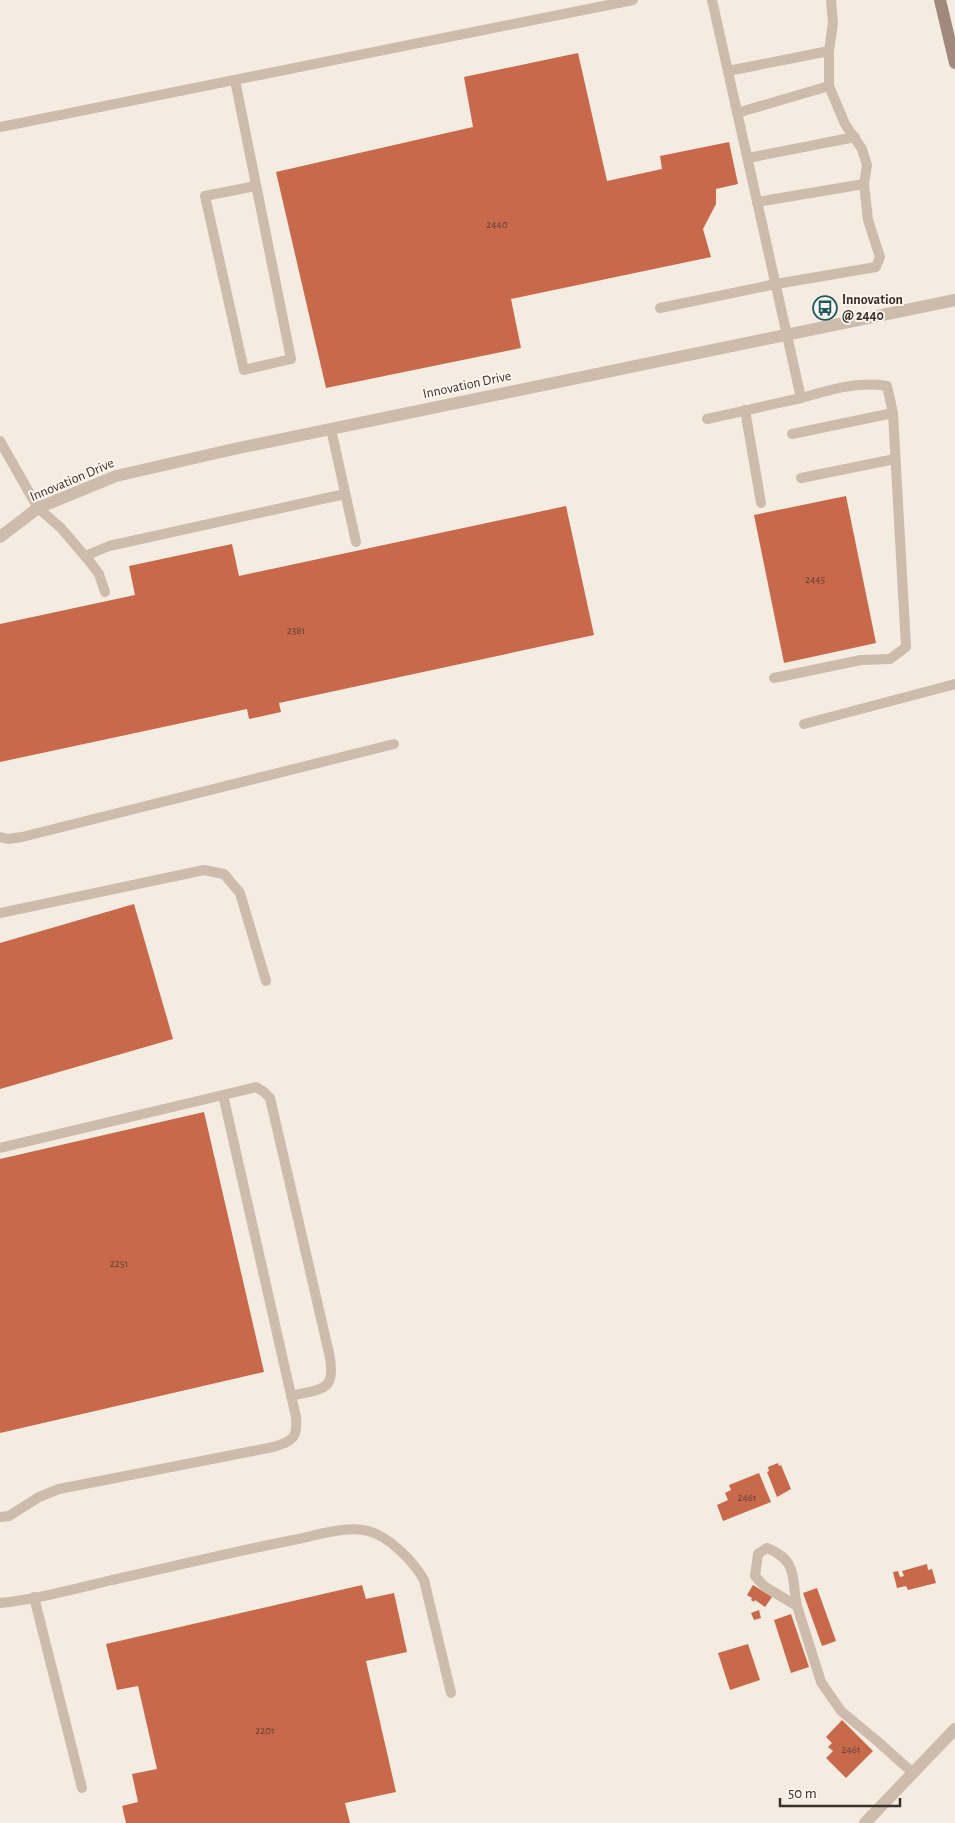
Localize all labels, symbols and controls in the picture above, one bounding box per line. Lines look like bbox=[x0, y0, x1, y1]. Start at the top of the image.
house number: 2440 bbox=[486, 219, 508, 230]
place label: Innovation @ 2440 bbox=[842, 293, 903, 323]
bus stop icon: Innovation @ 2440 bbox=[812, 295, 838, 321]
street label: Innovation Drive bbox=[422, 369, 512, 401]
street label: Innovation Drive bbox=[28, 456, 116, 504]
house number: 2445 bbox=[805, 574, 825, 585]
house number: 2381 bbox=[287, 625, 305, 636]
house number: 2251 bbox=[110, 1258, 128, 1269]
house number: 2461 bbox=[737, 1492, 757, 1503]
house number: 2201 bbox=[255, 1725, 275, 1736]
house number: 2461 bbox=[841, 1744, 861, 1755]
scale bar bbox=[780, 1776, 900, 1808]
text: 50 m bbox=[788, 1786, 817, 1801]

